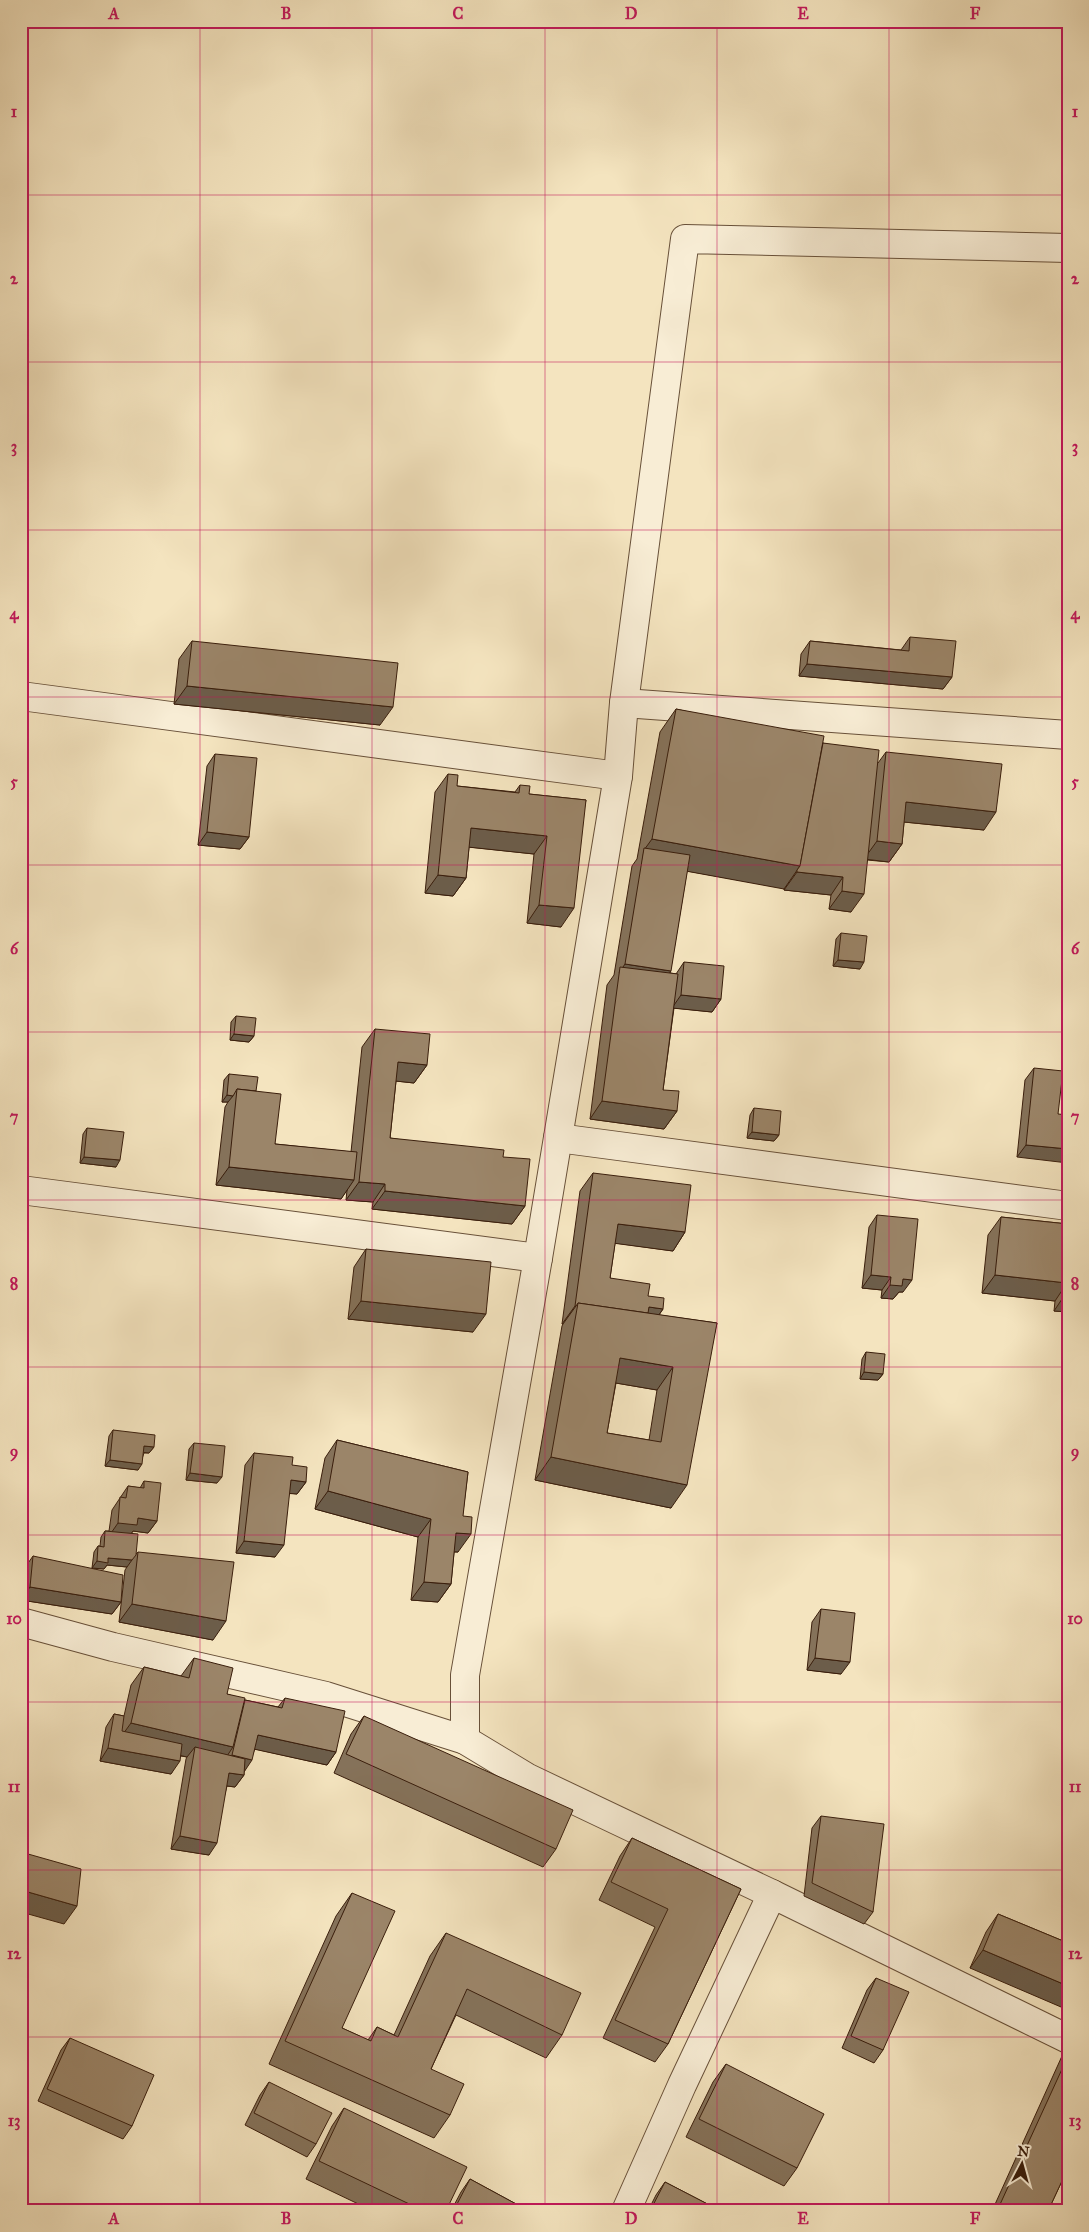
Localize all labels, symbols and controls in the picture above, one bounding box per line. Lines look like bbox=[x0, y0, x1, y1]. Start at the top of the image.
text: A bbox=[108, 4, 120, 23]
text: B bbox=[281, 4, 291, 23]
text: C bbox=[453, 4, 464, 23]
text: D bbox=[625, 4, 638, 23]
text: E bbox=[797, 4, 809, 23]
text: F bbox=[970, 4, 981, 23]
text: 1 bbox=[11, 102, 18, 121]
text: 1 bbox=[1072, 102, 1079, 121]
text: 2 bbox=[10, 269, 19, 288]
text: 2 bbox=[1071, 269, 1080, 288]
text: 3 bbox=[11, 437, 17, 457]
text: 3 bbox=[1072, 437, 1078, 457]
text: 4 bbox=[10, 604, 20, 624]
text: 4 bbox=[1071, 604, 1081, 624]
text: 5 bbox=[10, 772, 18, 791]
text: 5 bbox=[1071, 772, 1079, 791]
text: 6 bbox=[10, 939, 19, 958]
text: 6 bbox=[1071, 939, 1080, 958]
text: 7 bbox=[10, 1107, 19, 1126]
text: 7 bbox=[1071, 1107, 1080, 1126]
text: 8 bbox=[10, 1274, 18, 1293]
text: 8 bbox=[1071, 1274, 1079, 1293]
text: 9 bbox=[10, 1442, 18, 1462]
text: 9 bbox=[1071, 1442, 1079, 1462]
text: 10 bbox=[6, 1609, 22, 1628]
text: 10 bbox=[1067, 1609, 1083, 1628]
text: 11 bbox=[8, 1777, 21, 1796]
text: 11 bbox=[1069, 1777, 1082, 1796]
text: 12 bbox=[7, 1944, 22, 1963]
text: 12 bbox=[1068, 1944, 1083, 1963]
text: 13 bbox=[8, 2111, 20, 2131]
text: 13 bbox=[1069, 2111, 1081, 2131]
north arrow bbox=[996, 2140, 1046, 2190]
text: N bbox=[1017, 2142, 1030, 2161]
text: A bbox=[108, 2209, 120, 2228]
text: B bbox=[281, 2209, 291, 2228]
text: C bbox=[453, 2209, 464, 2228]
text: D bbox=[625, 2209, 638, 2228]
text: E bbox=[797, 2209, 809, 2228]
text: F bbox=[970, 2209, 981, 2228]

